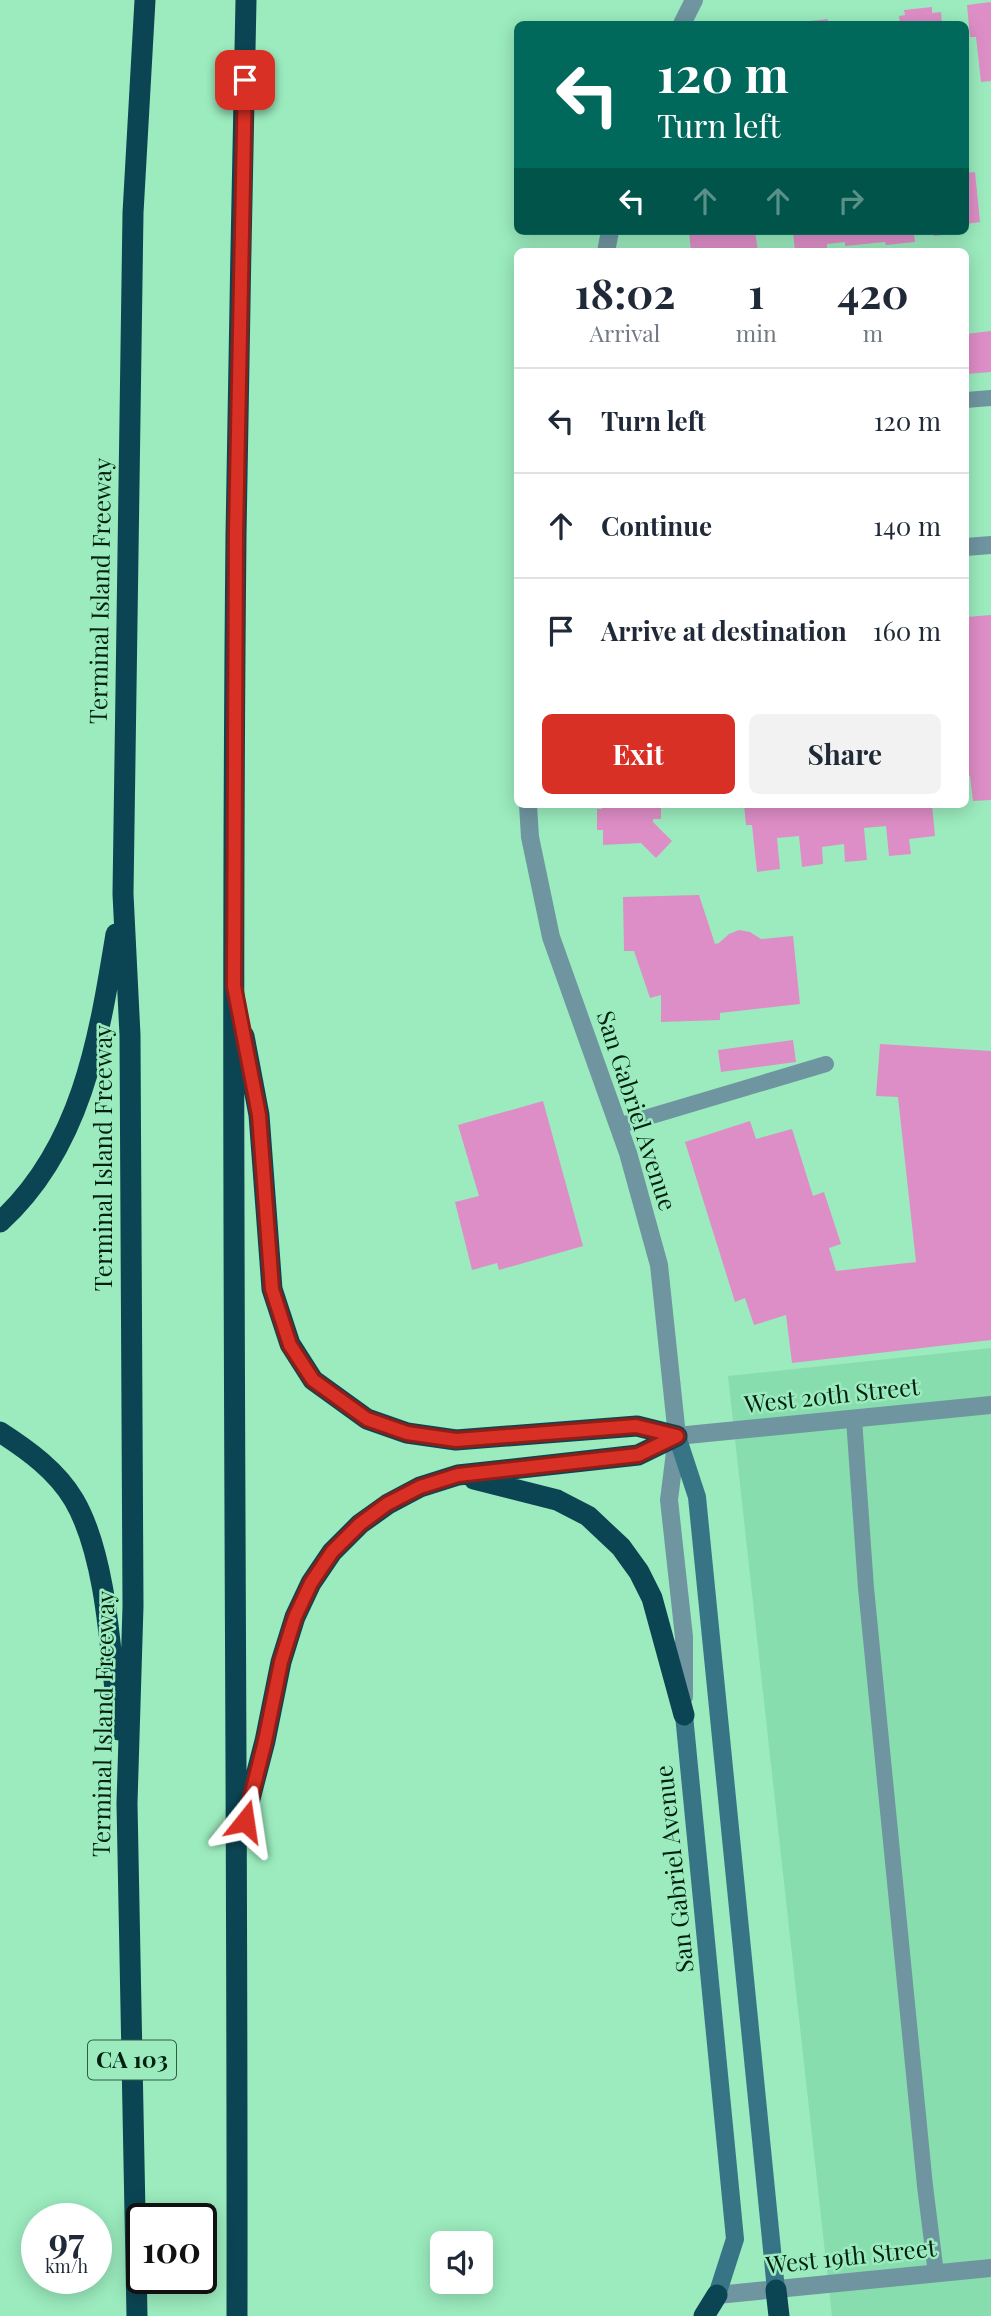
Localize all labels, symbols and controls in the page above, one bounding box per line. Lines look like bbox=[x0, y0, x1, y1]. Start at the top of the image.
text: 120 m bbox=[657, 40, 789, 105]
icon: left bbox=[542, 49, 633, 140]
pin bbox=[215, 50, 275, 110]
icon: arrive bbox=[226, 61, 264, 99]
text: Turn left bbox=[657, 103, 781, 146]
icon: left bbox=[613, 182, 651, 220]
icon: ahead bbox=[686, 182, 724, 220]
icon: ahead bbox=[759, 182, 797, 220]
icon: right bbox=[832, 182, 870, 220]
text: 18:02 bbox=[574, 264, 675, 320]
text: 1 bbox=[748, 264, 764, 320]
text: 420 bbox=[837, 264, 908, 320]
text: Arrival bbox=[590, 317, 660, 348]
text: min bbox=[736, 317, 777, 348]
text: m bbox=[863, 317, 883, 348]
icon: left bbox=[542, 402, 580, 440]
text: Turn left bbox=[601, 403, 706, 438]
text: 120 m bbox=[874, 403, 941, 438]
street label: Terminal Island Freeway bbox=[81, 458, 117, 724]
icon: ahead bbox=[542, 507, 580, 545]
text: Continue bbox=[601, 508, 712, 543]
text: 140 m bbox=[873, 508, 941, 543]
icon: arrive bbox=[542, 612, 580, 650]
text: Arrive at destination bbox=[601, 613, 847, 648]
text: 160 m bbox=[873, 613, 941, 648]
button: Exit bbox=[542, 714, 735, 794]
button: Share bbox=[749, 714, 941, 794]
street label: San Gabriel Avenue bbox=[590, 1006, 685, 1214]
street label: Terminal Island Freeway bbox=[86, 1025, 118, 1291]
street label: West 20th Street bbox=[742, 1369, 921, 1419]
street label: Terminal Island Freeway bbox=[84, 1591, 120, 1857]
street label: San Gabriel Avenue bbox=[646, 1764, 700, 1975]
position arrow bbox=[208, 1784, 282, 1858]
road number: CA 103 bbox=[88, 2040, 176, 2080]
speed limit sign: 100 bbox=[126, 2203, 217, 2294]
text: 97 bbox=[49, 2216, 84, 2263]
street label: West 19th Street bbox=[763, 2230, 938, 2280]
map controls bbox=[430, 2231, 493, 2294]
button: sound bbox=[430, 2231, 493, 2294]
text: km/h bbox=[45, 2254, 88, 2278]

